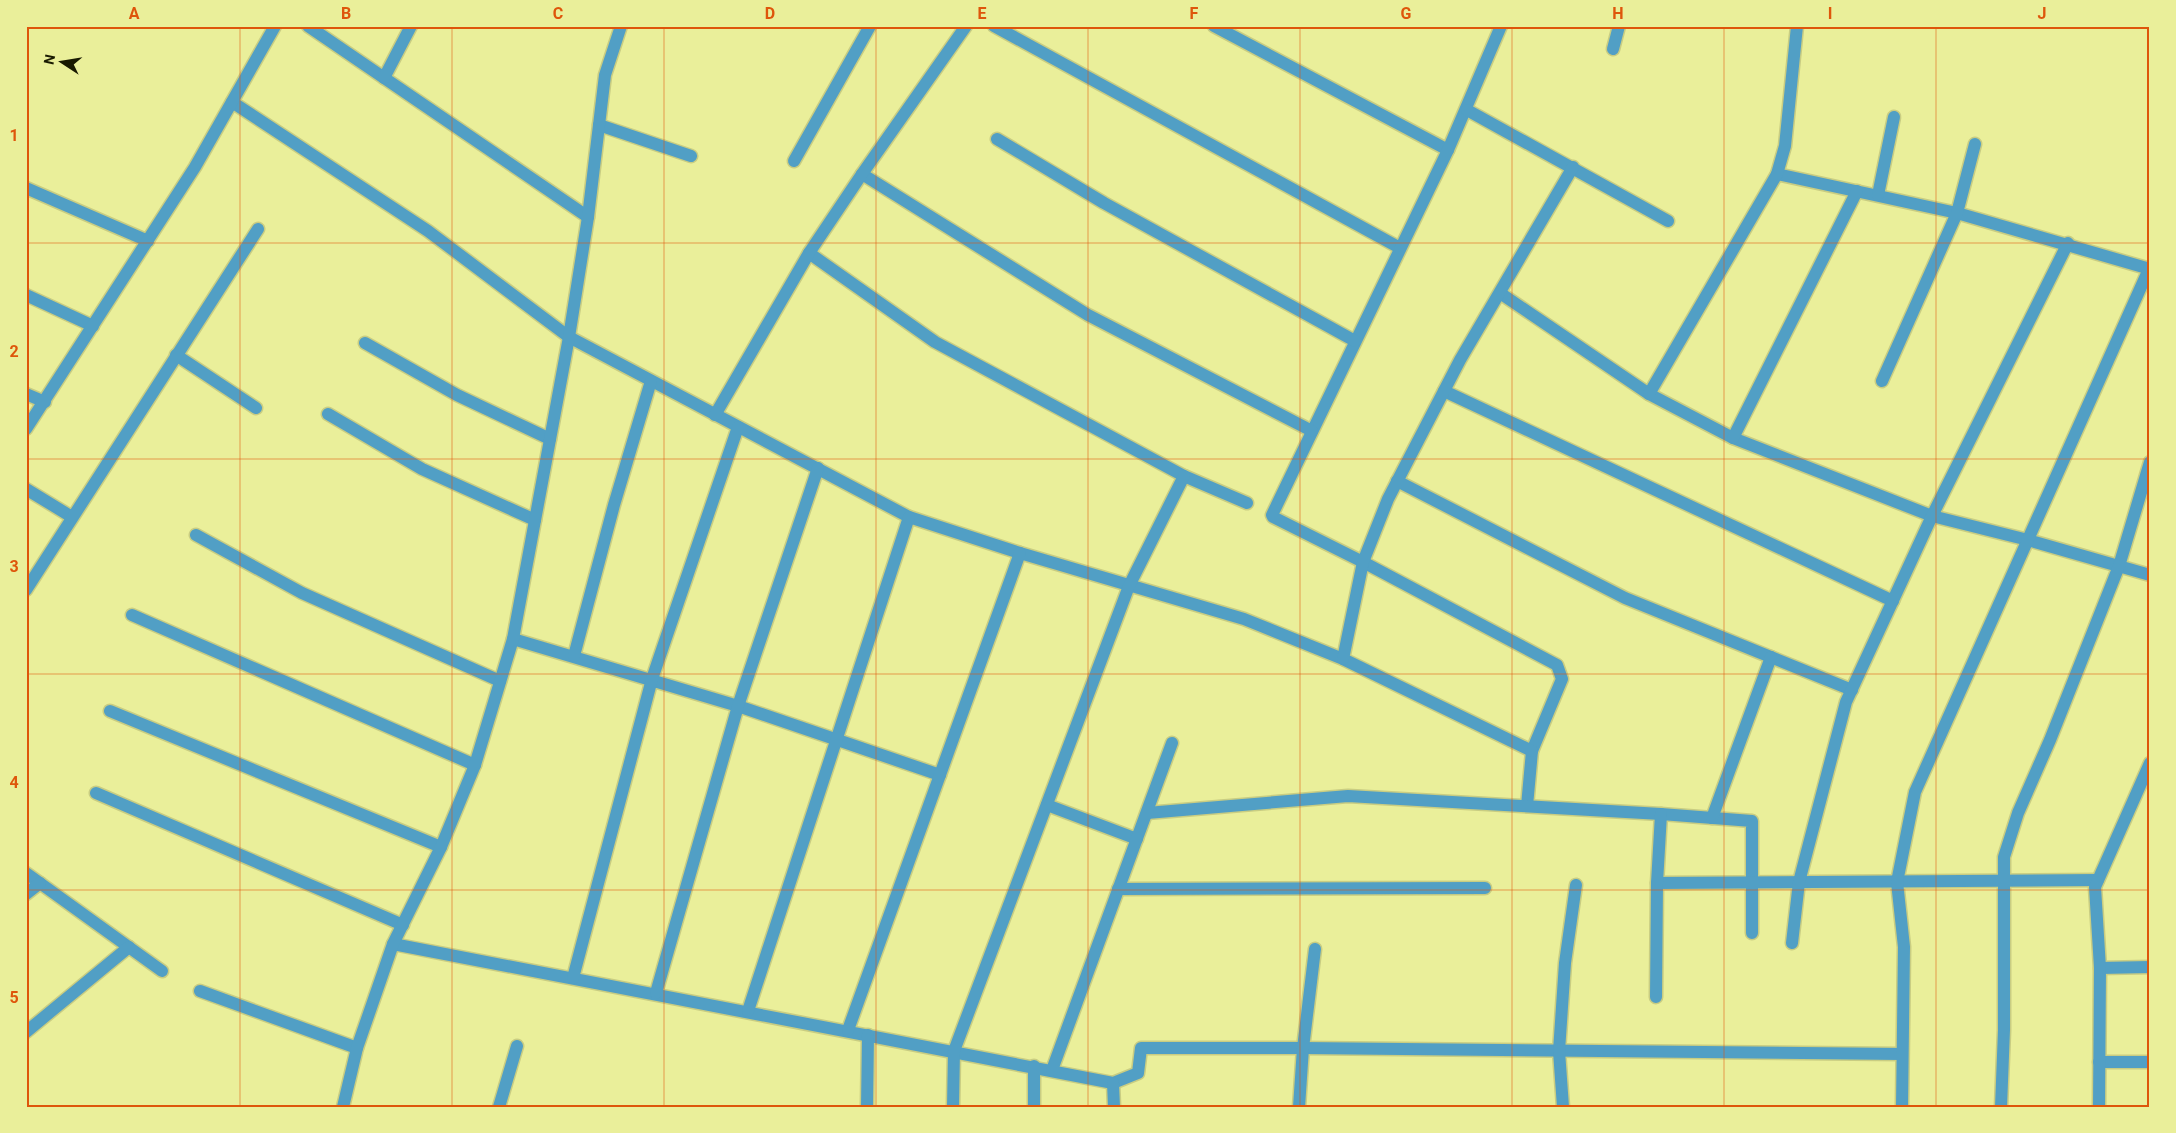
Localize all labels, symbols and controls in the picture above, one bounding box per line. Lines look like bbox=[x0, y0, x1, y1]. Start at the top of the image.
text: A bbox=[129, 4, 140, 23]
text: B bbox=[341, 4, 351, 23]
text: C bbox=[553, 4, 563, 23]
text: D bbox=[765, 4, 775, 23]
text: E bbox=[978, 4, 987, 23]
text: F bbox=[1190, 4, 1199, 23]
text: G bbox=[1401, 4, 1412, 23]
text: H bbox=[1612, 4, 1624, 23]
text: I bbox=[1828, 4, 1832, 23]
text: J bbox=[2038, 4, 2046, 23]
north arrow bbox=[38, 38, 88, 88]
text: N bbox=[40, 53, 58, 66]
text: 1 bbox=[9, 126, 19, 145]
text: 2 bbox=[9, 342, 19, 361]
text: 3 bbox=[9, 557, 19, 576]
text: 4 bbox=[9, 773, 19, 792]
text: 5 bbox=[9, 988, 19, 1007]

